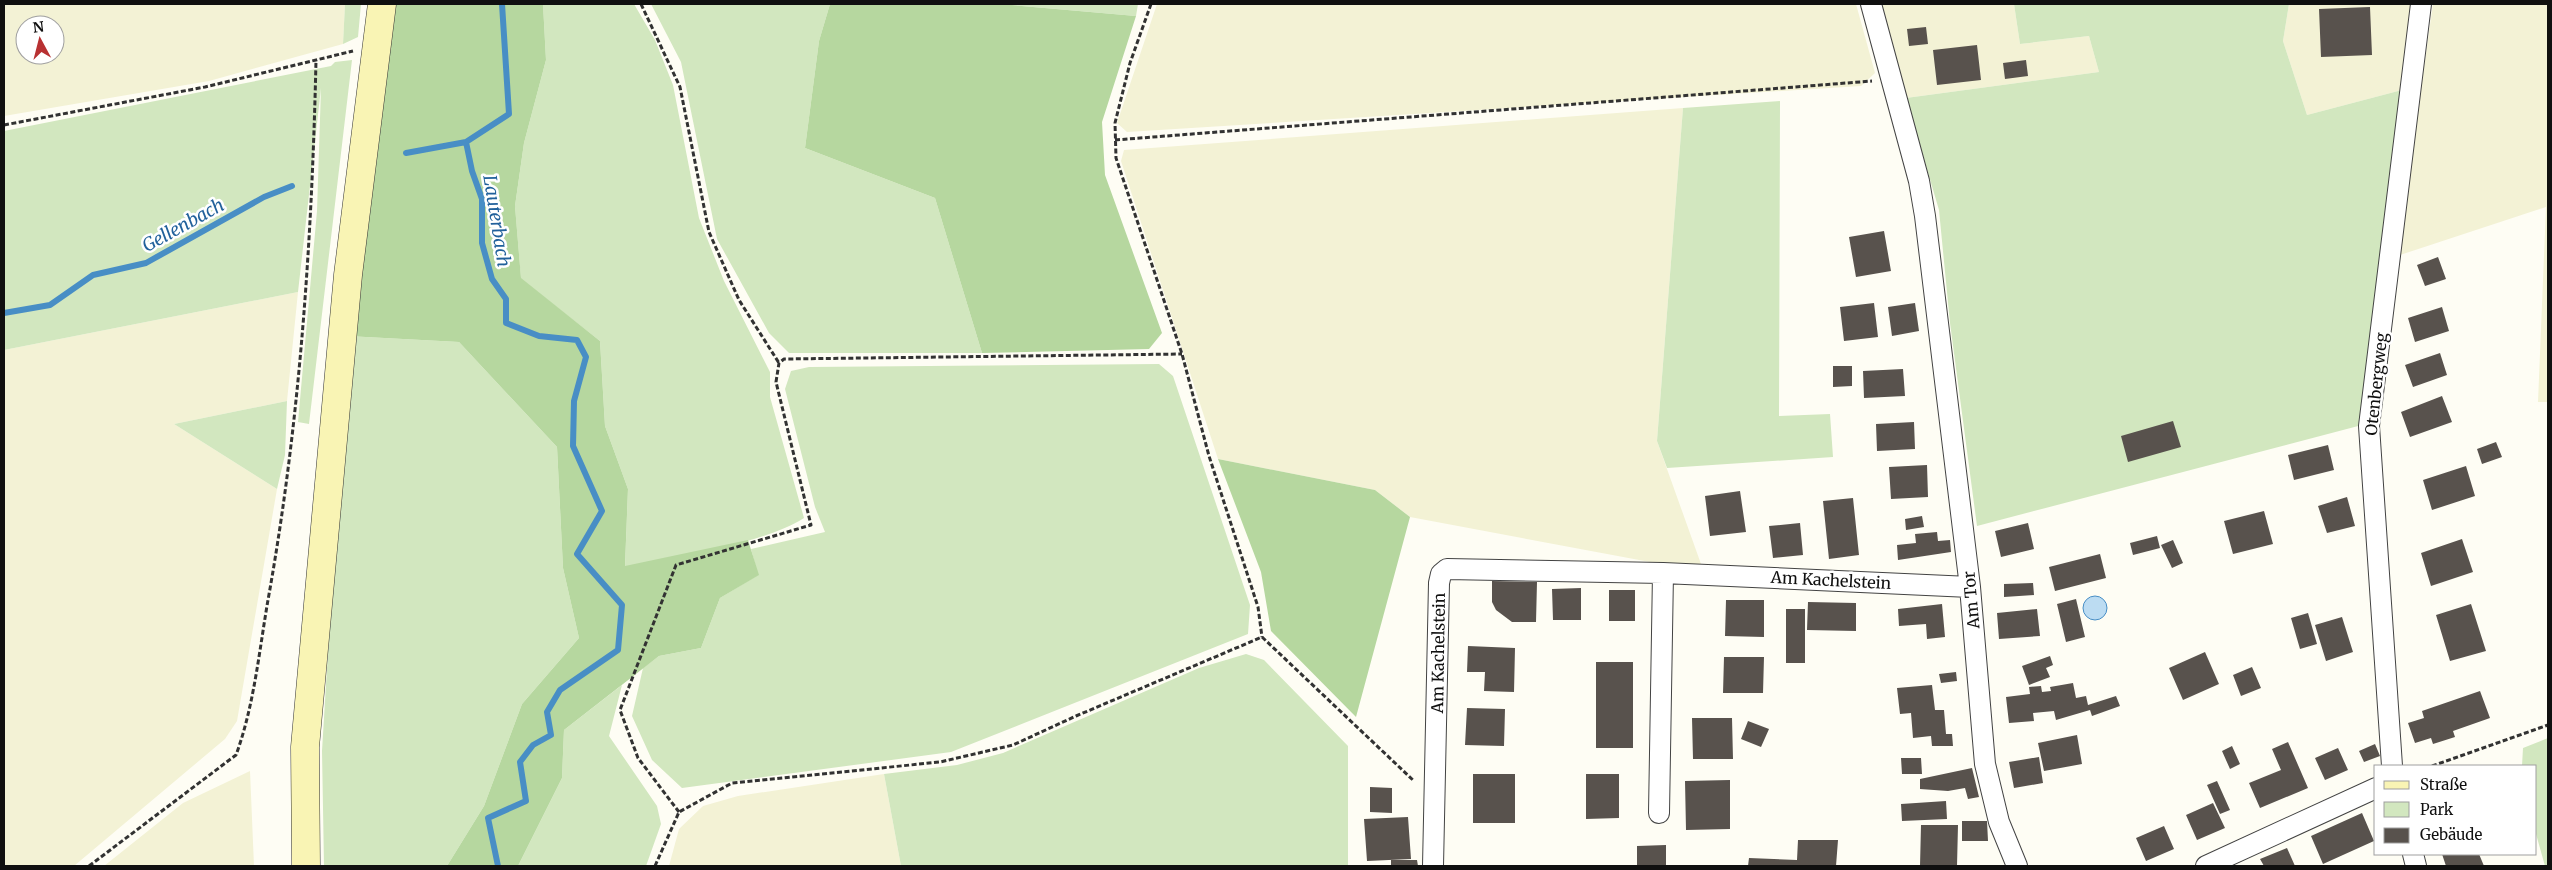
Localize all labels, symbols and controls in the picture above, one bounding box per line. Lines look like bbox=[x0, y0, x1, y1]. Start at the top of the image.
north arrow bbox=[15, 15, 65, 65]
text: N bbox=[32, 17, 45, 37]
water label: Lauterbach bbox=[478, 173, 516, 269]
water label: Gellenbach bbox=[138, 193, 228, 257]
street label: Otenbergweg bbox=[2361, 331, 2391, 436]
street label: Am Kachelstein bbox=[1769, 567, 1892, 593]
street label: Am Tor bbox=[1959, 570, 1984, 631]
street label: Am Kachelstein bbox=[1427, 592, 1449, 714]
legend bbox=[2374, 765, 2537, 855]
text: Straße bbox=[2420, 775, 2467, 794]
text: Park bbox=[2420, 800, 2454, 819]
text: Gebäude bbox=[2420, 825, 2483, 844]

